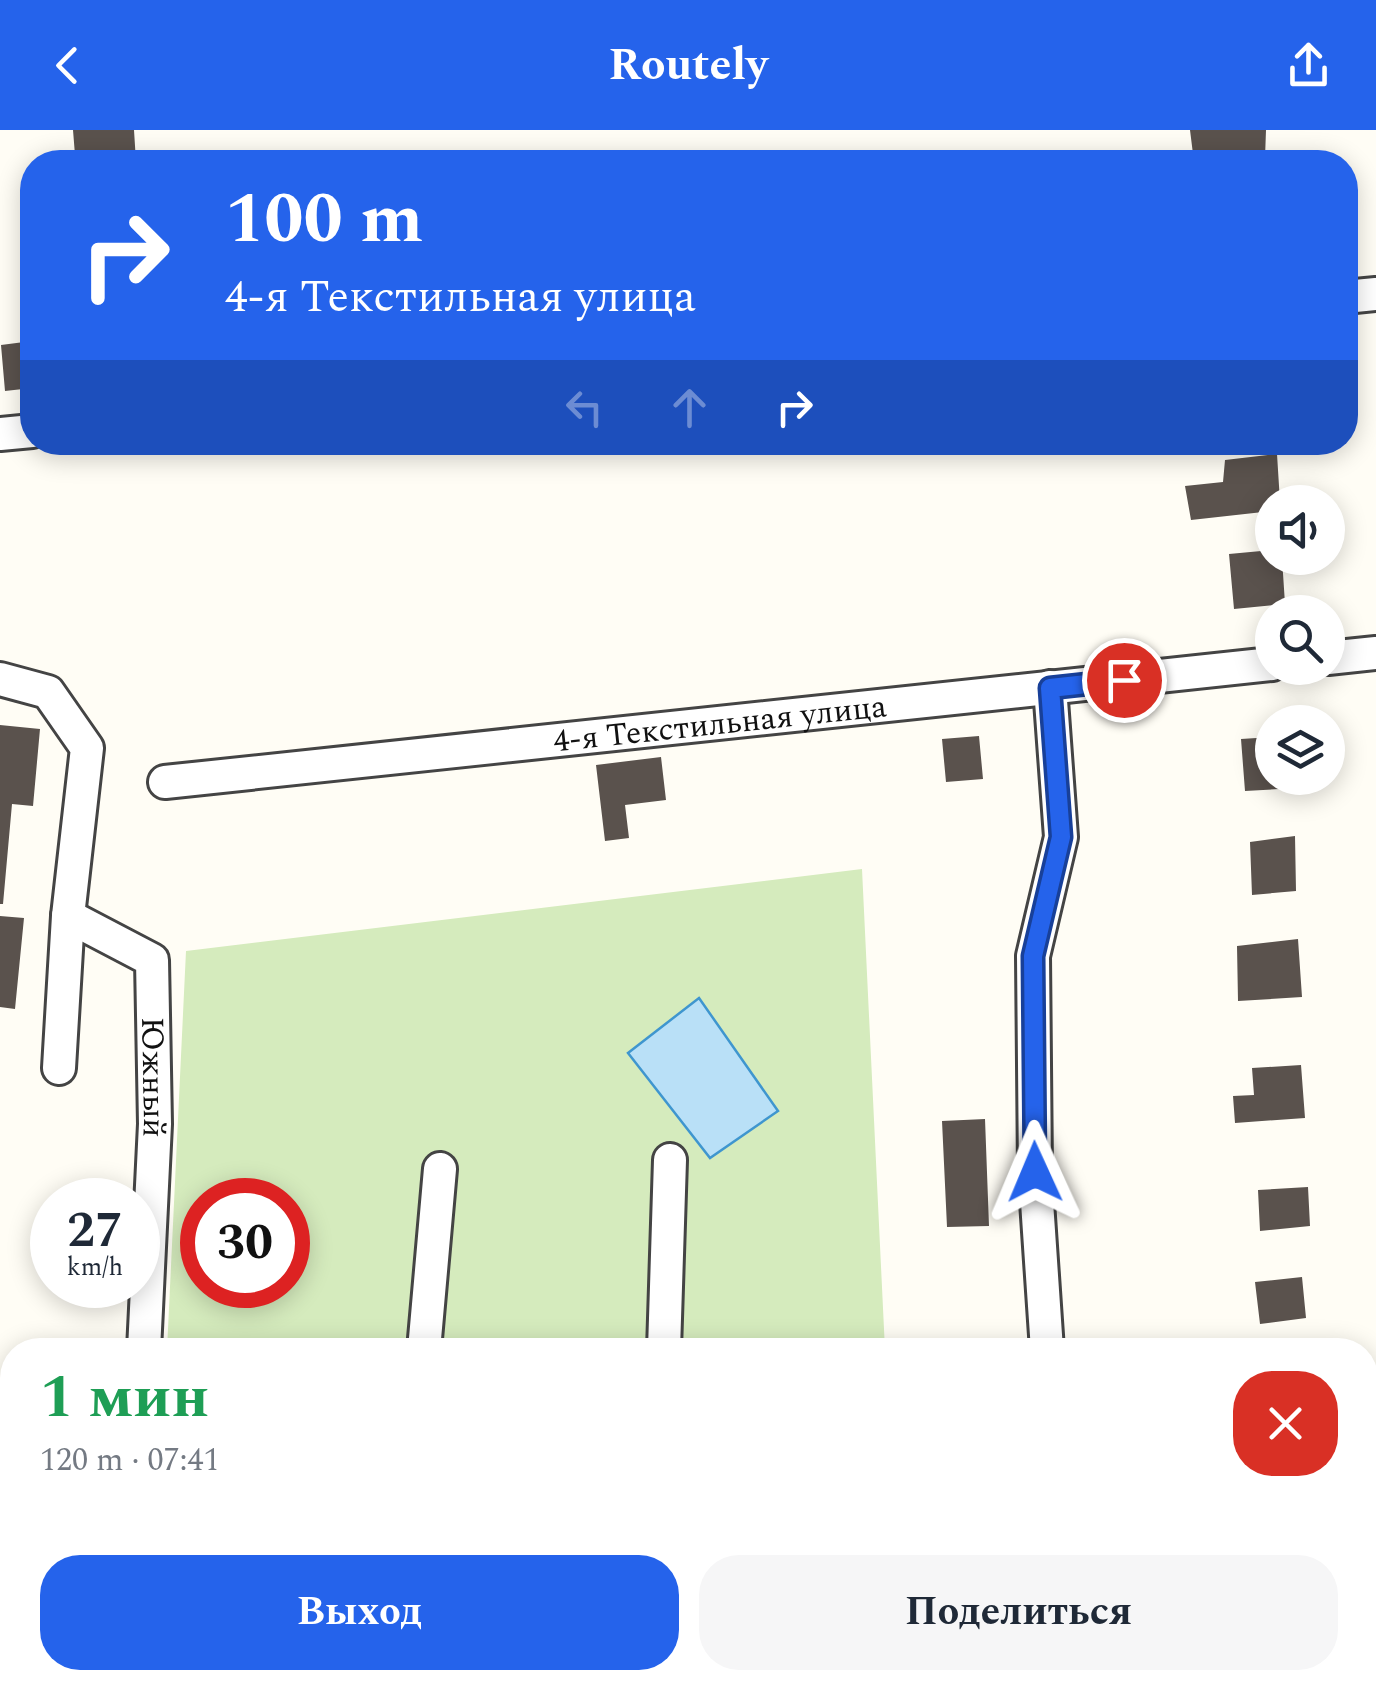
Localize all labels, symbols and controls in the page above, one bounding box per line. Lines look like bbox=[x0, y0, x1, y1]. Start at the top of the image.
text: Routely bbox=[608, 31, 768, 100]
icon: back bbox=[40, 38, 95, 93]
icon: share bbox=[1281, 38, 1336, 93]
text: 100 m bbox=[225, 167, 423, 273]
icon: right bbox=[60, 190, 190, 320]
text: 4-я Текстильная улица bbox=[225, 263, 696, 332]
icon: left bbox=[557, 380, 612, 435]
icon: ahead bbox=[662, 380, 717, 435]
icon: right bbox=[767, 380, 822, 435]
map controls bbox=[1255, 485, 1345, 795]
button: sound bbox=[1255, 485, 1345, 575]
button: search bbox=[1255, 595, 1345, 685]
pin bbox=[1082, 638, 1167, 723]
icon: arrive bbox=[1097, 653, 1152, 708]
street label: 4-я Текстильная улица bbox=[551, 682, 890, 766]
button: layers bbox=[1255, 705, 1345, 795]
street label: Южный bbox=[127, 1016, 178, 1139]
position arrow bbox=[983, 1120, 1087, 1224]
speed limit sign: 30 bbox=[180, 1178, 310, 1308]
text: 27 bbox=[67, 1193, 123, 1269]
text: km/h bbox=[67, 1249, 123, 1287]
text: 1 мин bbox=[40, 1352, 209, 1444]
button: close bbox=[1233, 1371, 1338, 1476]
text: 120 m · 07:41 bbox=[40, 1436, 220, 1485]
button: Выход bbox=[40, 1555, 679, 1670]
button: Поделиться bbox=[699, 1555, 1338, 1670]

